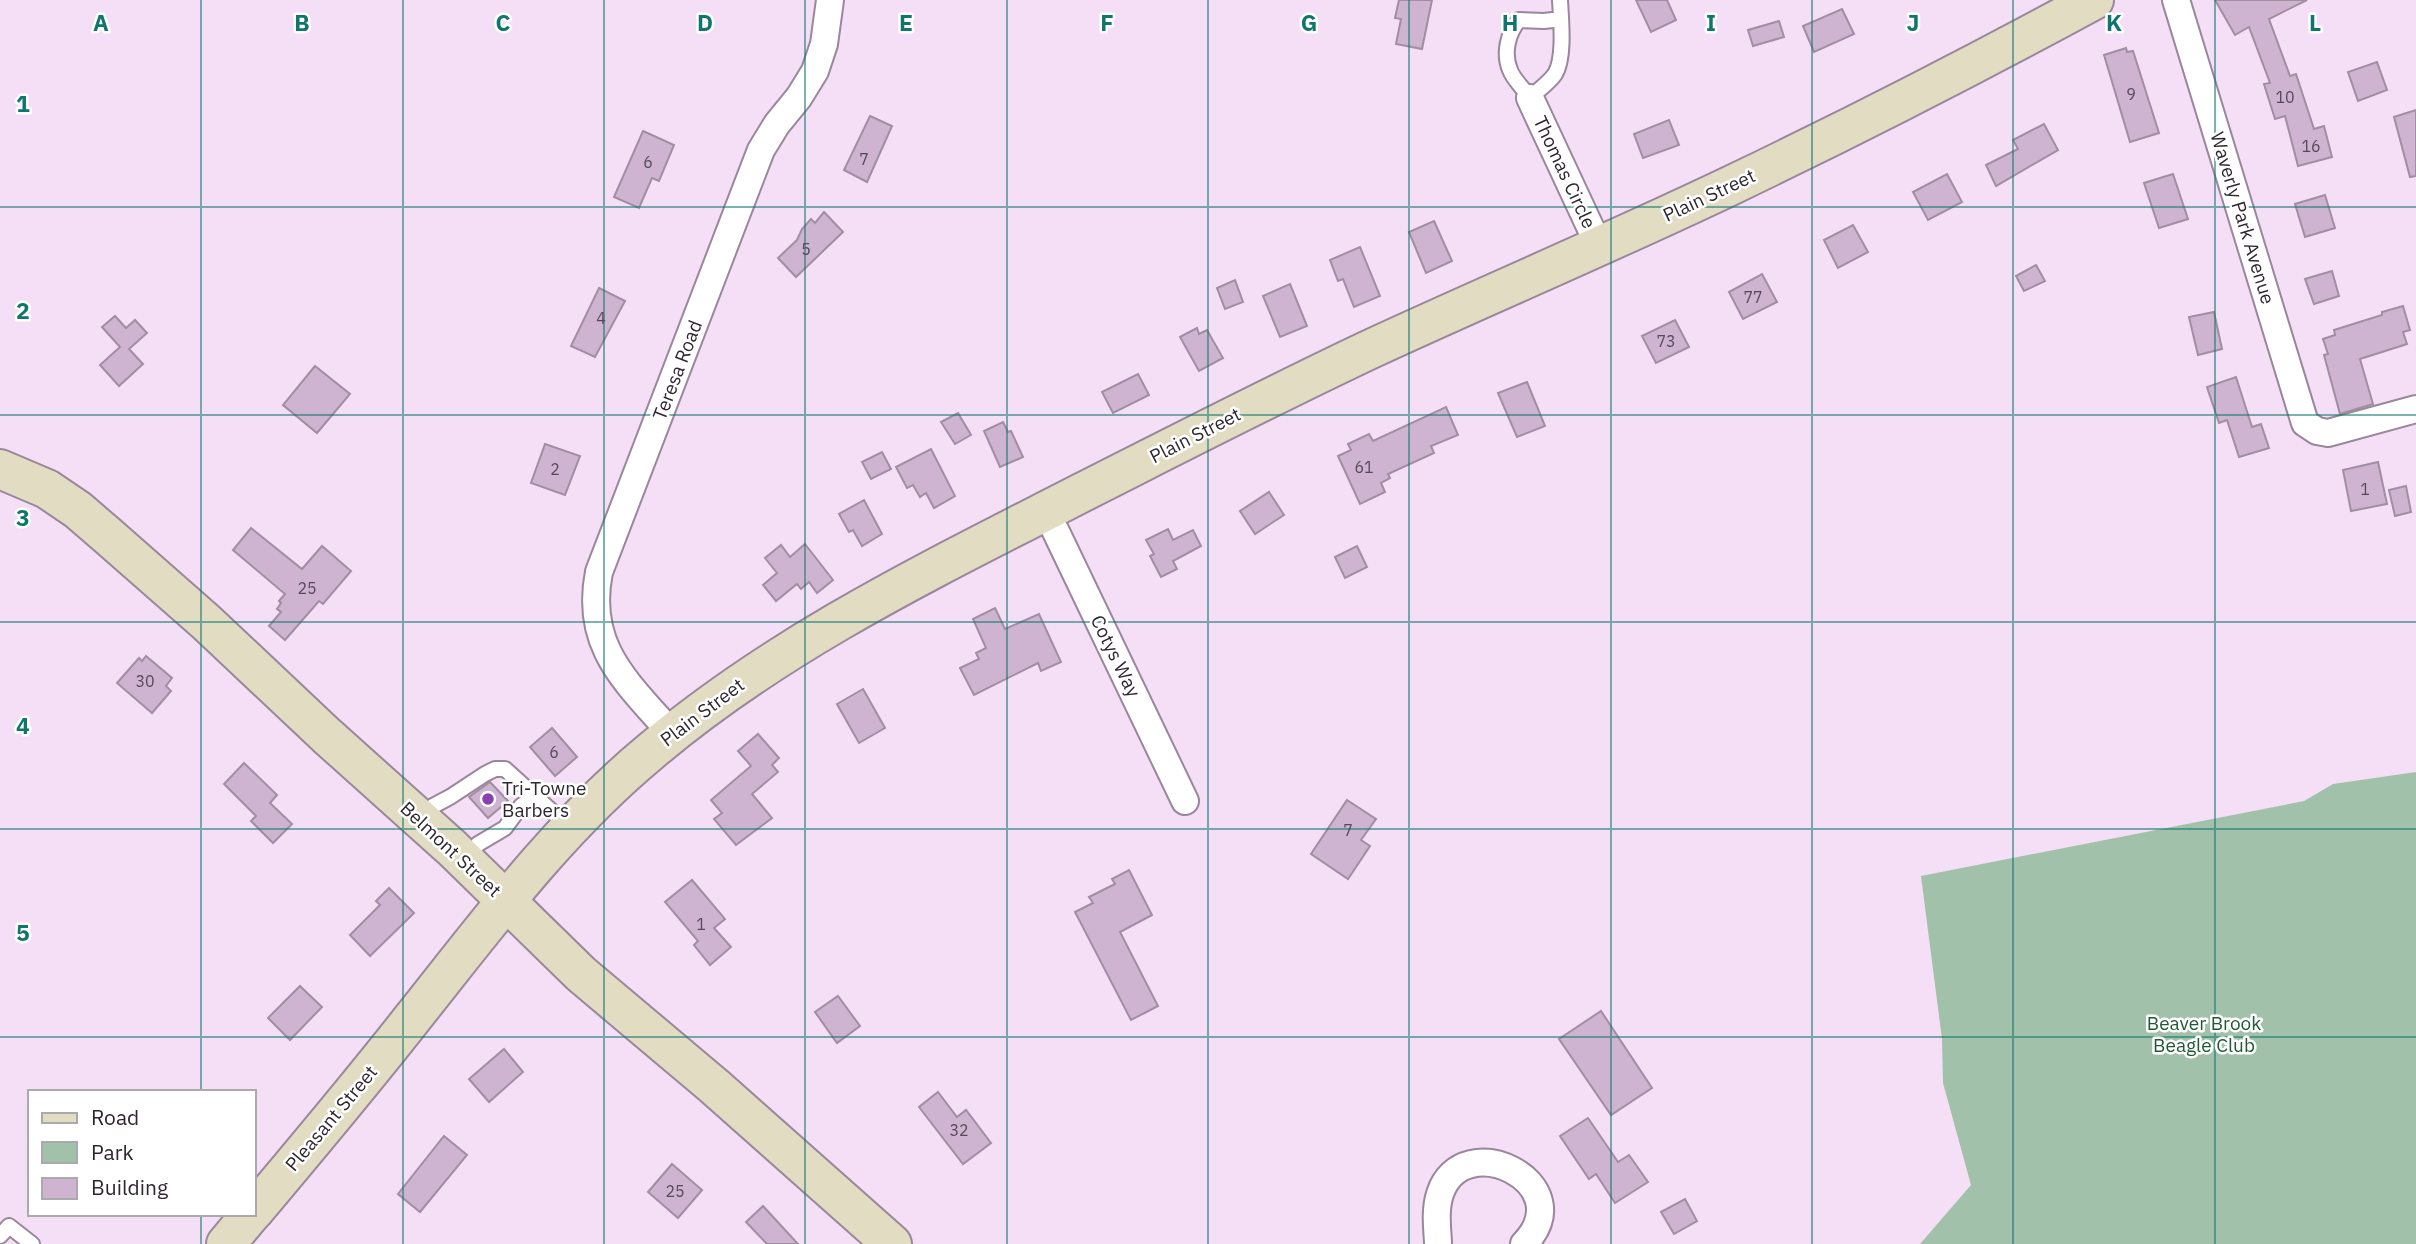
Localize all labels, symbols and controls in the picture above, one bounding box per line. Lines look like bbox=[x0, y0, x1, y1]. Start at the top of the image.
text: A bbox=[93, 7, 109, 37]
text: B bbox=[294, 7, 310, 37]
text: C bbox=[496, 7, 511, 37]
text: D bbox=[697, 7, 713, 37]
text: E bbox=[899, 7, 913, 37]
text: F bbox=[1100, 7, 1114, 37]
text: G bbox=[1301, 7, 1317, 37]
text: H bbox=[1502, 7, 1518, 37]
text: I bbox=[1706, 7, 1716, 37]
text: J bbox=[1907, 7, 1919, 37]
text: K bbox=[2106, 7, 2122, 37]
text: L bbox=[2309, 7, 2321, 37]
house number: 9 bbox=[2126, 84, 2136, 104]
house number: 10 bbox=[2275, 87, 2295, 107]
text: 1 bbox=[16, 88, 30, 118]
street label: Thomas Circle bbox=[1528, 112, 1602, 232]
street label: Waverly Park Avenue bbox=[2205, 129, 2281, 307]
house number: 16 bbox=[2301, 136, 2321, 156]
house number: 7 bbox=[859, 149, 869, 169]
house number: 6 bbox=[643, 152, 653, 172]
street label: Plain Street bbox=[1659, 163, 1759, 227]
house number: 5 bbox=[801, 239, 811, 259]
house number: 77 bbox=[1743, 287, 1763, 307]
text: 2 bbox=[16, 295, 30, 325]
house number: 4 bbox=[596, 308, 606, 328]
street label: Teresa Road bbox=[647, 317, 707, 423]
house number: 73 bbox=[1656, 331, 1676, 351]
street label: Plain Street bbox=[1145, 402, 1245, 468]
house number: 61 bbox=[1354, 457, 1374, 477]
house number: 2 bbox=[550, 459, 560, 479]
house number: 1 bbox=[2360, 479, 2370, 499]
text: 3 bbox=[16, 502, 30, 532]
house number: 25 bbox=[297, 578, 317, 598]
street label: Cotys Way bbox=[1086, 611, 1146, 702]
house number: 30 bbox=[135, 671, 155, 691]
street label: Plain Street bbox=[655, 673, 749, 751]
text: 4 bbox=[16, 710, 30, 740]
house number: 6 bbox=[549, 742, 559, 762]
place label: Tri-Towne Barbers bbox=[502, 776, 586, 822]
marker: Tri-Towne Barbers bbox=[480, 791, 496, 807]
street label: Belmont Street bbox=[396, 796, 506, 902]
house number: 7 bbox=[1343, 820, 1353, 840]
house number: 1 bbox=[696, 914, 706, 934]
text: 5 bbox=[16, 917, 30, 947]
park label: Beaver Brook Beagle Club bbox=[2147, 1011, 2261, 1057]
street label: Pleasant Street bbox=[280, 1060, 382, 1176]
legend bbox=[28, 1090, 256, 1216]
text: Road bbox=[91, 1103, 139, 1131]
house number: 32 bbox=[949, 1120, 969, 1140]
text: Park bbox=[91, 1138, 134, 1166]
text: Building bbox=[91, 1173, 168, 1201]
house number: 25 bbox=[665, 1181, 685, 1201]

